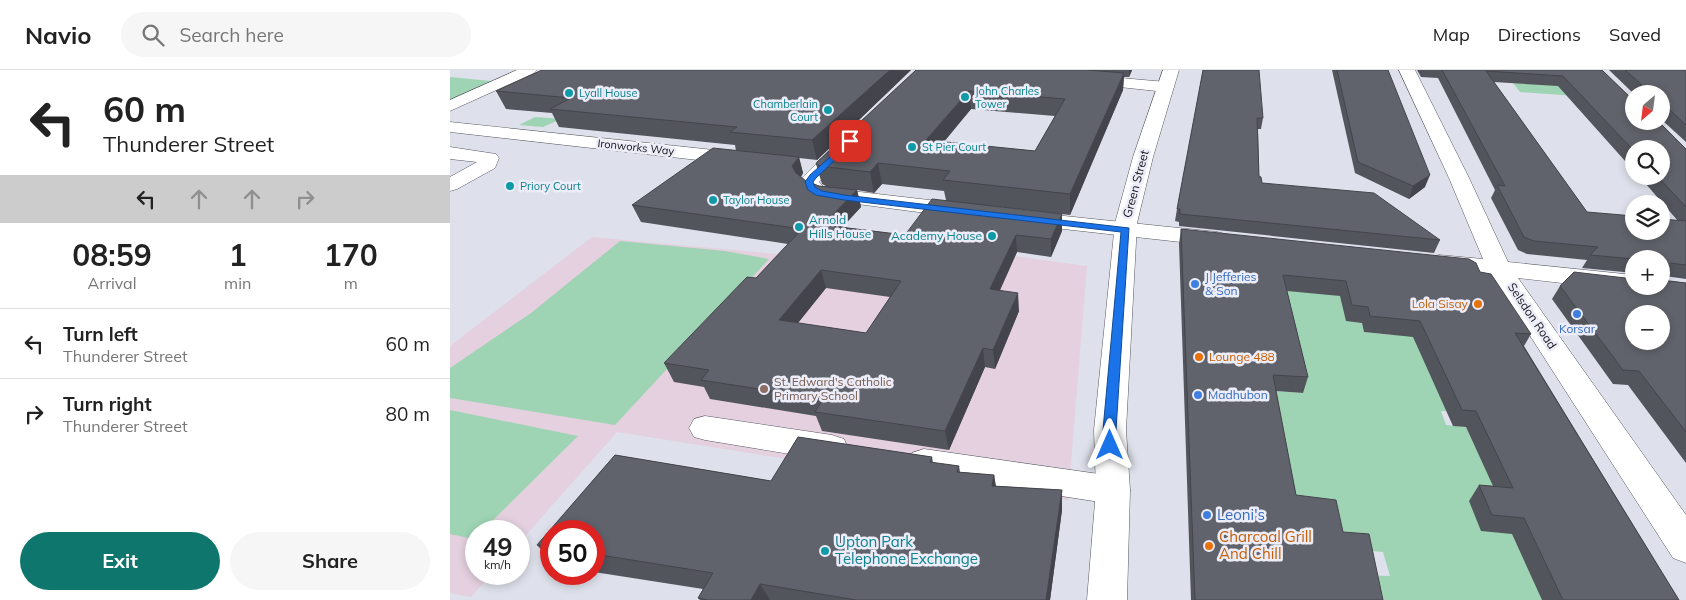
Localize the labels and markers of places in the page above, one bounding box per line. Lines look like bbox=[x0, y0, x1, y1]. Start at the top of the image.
place label: John Charles Tower bbox=[975, 84, 1039, 111]
place label: Lyall House bbox=[579, 86, 637, 100]
marker: Lyall House bbox=[563, 87, 575, 99]
marker: John Charles Tower bbox=[959, 91, 971, 103]
place label: Chamberlain Court bbox=[753, 97, 818, 124]
marker: Chamberlain Court bbox=[822, 104, 834, 116]
pin bbox=[829, 120, 871, 162]
place label: St Pier Court bbox=[922, 140, 986, 154]
marker: St Pier Court bbox=[906, 141, 918, 153]
place label: Priory Court bbox=[520, 179, 581, 193]
marker: Priory Court bbox=[504, 180, 516, 192]
place label: Taylor House bbox=[723, 193, 789, 207]
marker: Taylor House bbox=[707, 194, 719, 206]
place label: Arnold Hills House bbox=[809, 212, 871, 241]
marker: Arnold Hills House bbox=[793, 221, 805, 233]
place label: Academy House bbox=[891, 228, 982, 243]
marker: Academy House bbox=[986, 230, 998, 242]
place label: J Jefferies & Son bbox=[1205, 269, 1257, 298]
marker: J Jefferies & Son bbox=[1189, 278, 1201, 290]
place label: Lola Sisay bbox=[1412, 296, 1469, 311]
marker: Lola Sisay bbox=[1472, 298, 1484, 310]
marker: Korsar bbox=[1571, 308, 1583, 320]
place label: Korsar bbox=[1559, 321, 1596, 336]
place label: Lounge 488 bbox=[1209, 349, 1275, 364]
marker: Lounge 488 bbox=[1193, 351, 1205, 363]
place label: St. Edward's Catholic Primary School bbox=[774, 374, 892, 403]
marker: St. Edward's Catholic Primary School bbox=[758, 383, 770, 395]
place label: Madhubon bbox=[1208, 387, 1268, 402]
marker: Madhubon bbox=[1192, 389, 1204, 401]
place label: Leoni's bbox=[1217, 505, 1265, 524]
marker: Leoni's bbox=[1201, 509, 1213, 521]
place label: Charcoal Grill And Chill bbox=[1219, 527, 1312, 563]
place label: Upton Park Telephone Exchange bbox=[835, 532, 978, 568]
marker: Charcoal Grill And Chill bbox=[1203, 540, 1215, 552]
marker: Upton Park Telephone Exchange bbox=[819, 545, 831, 557]

